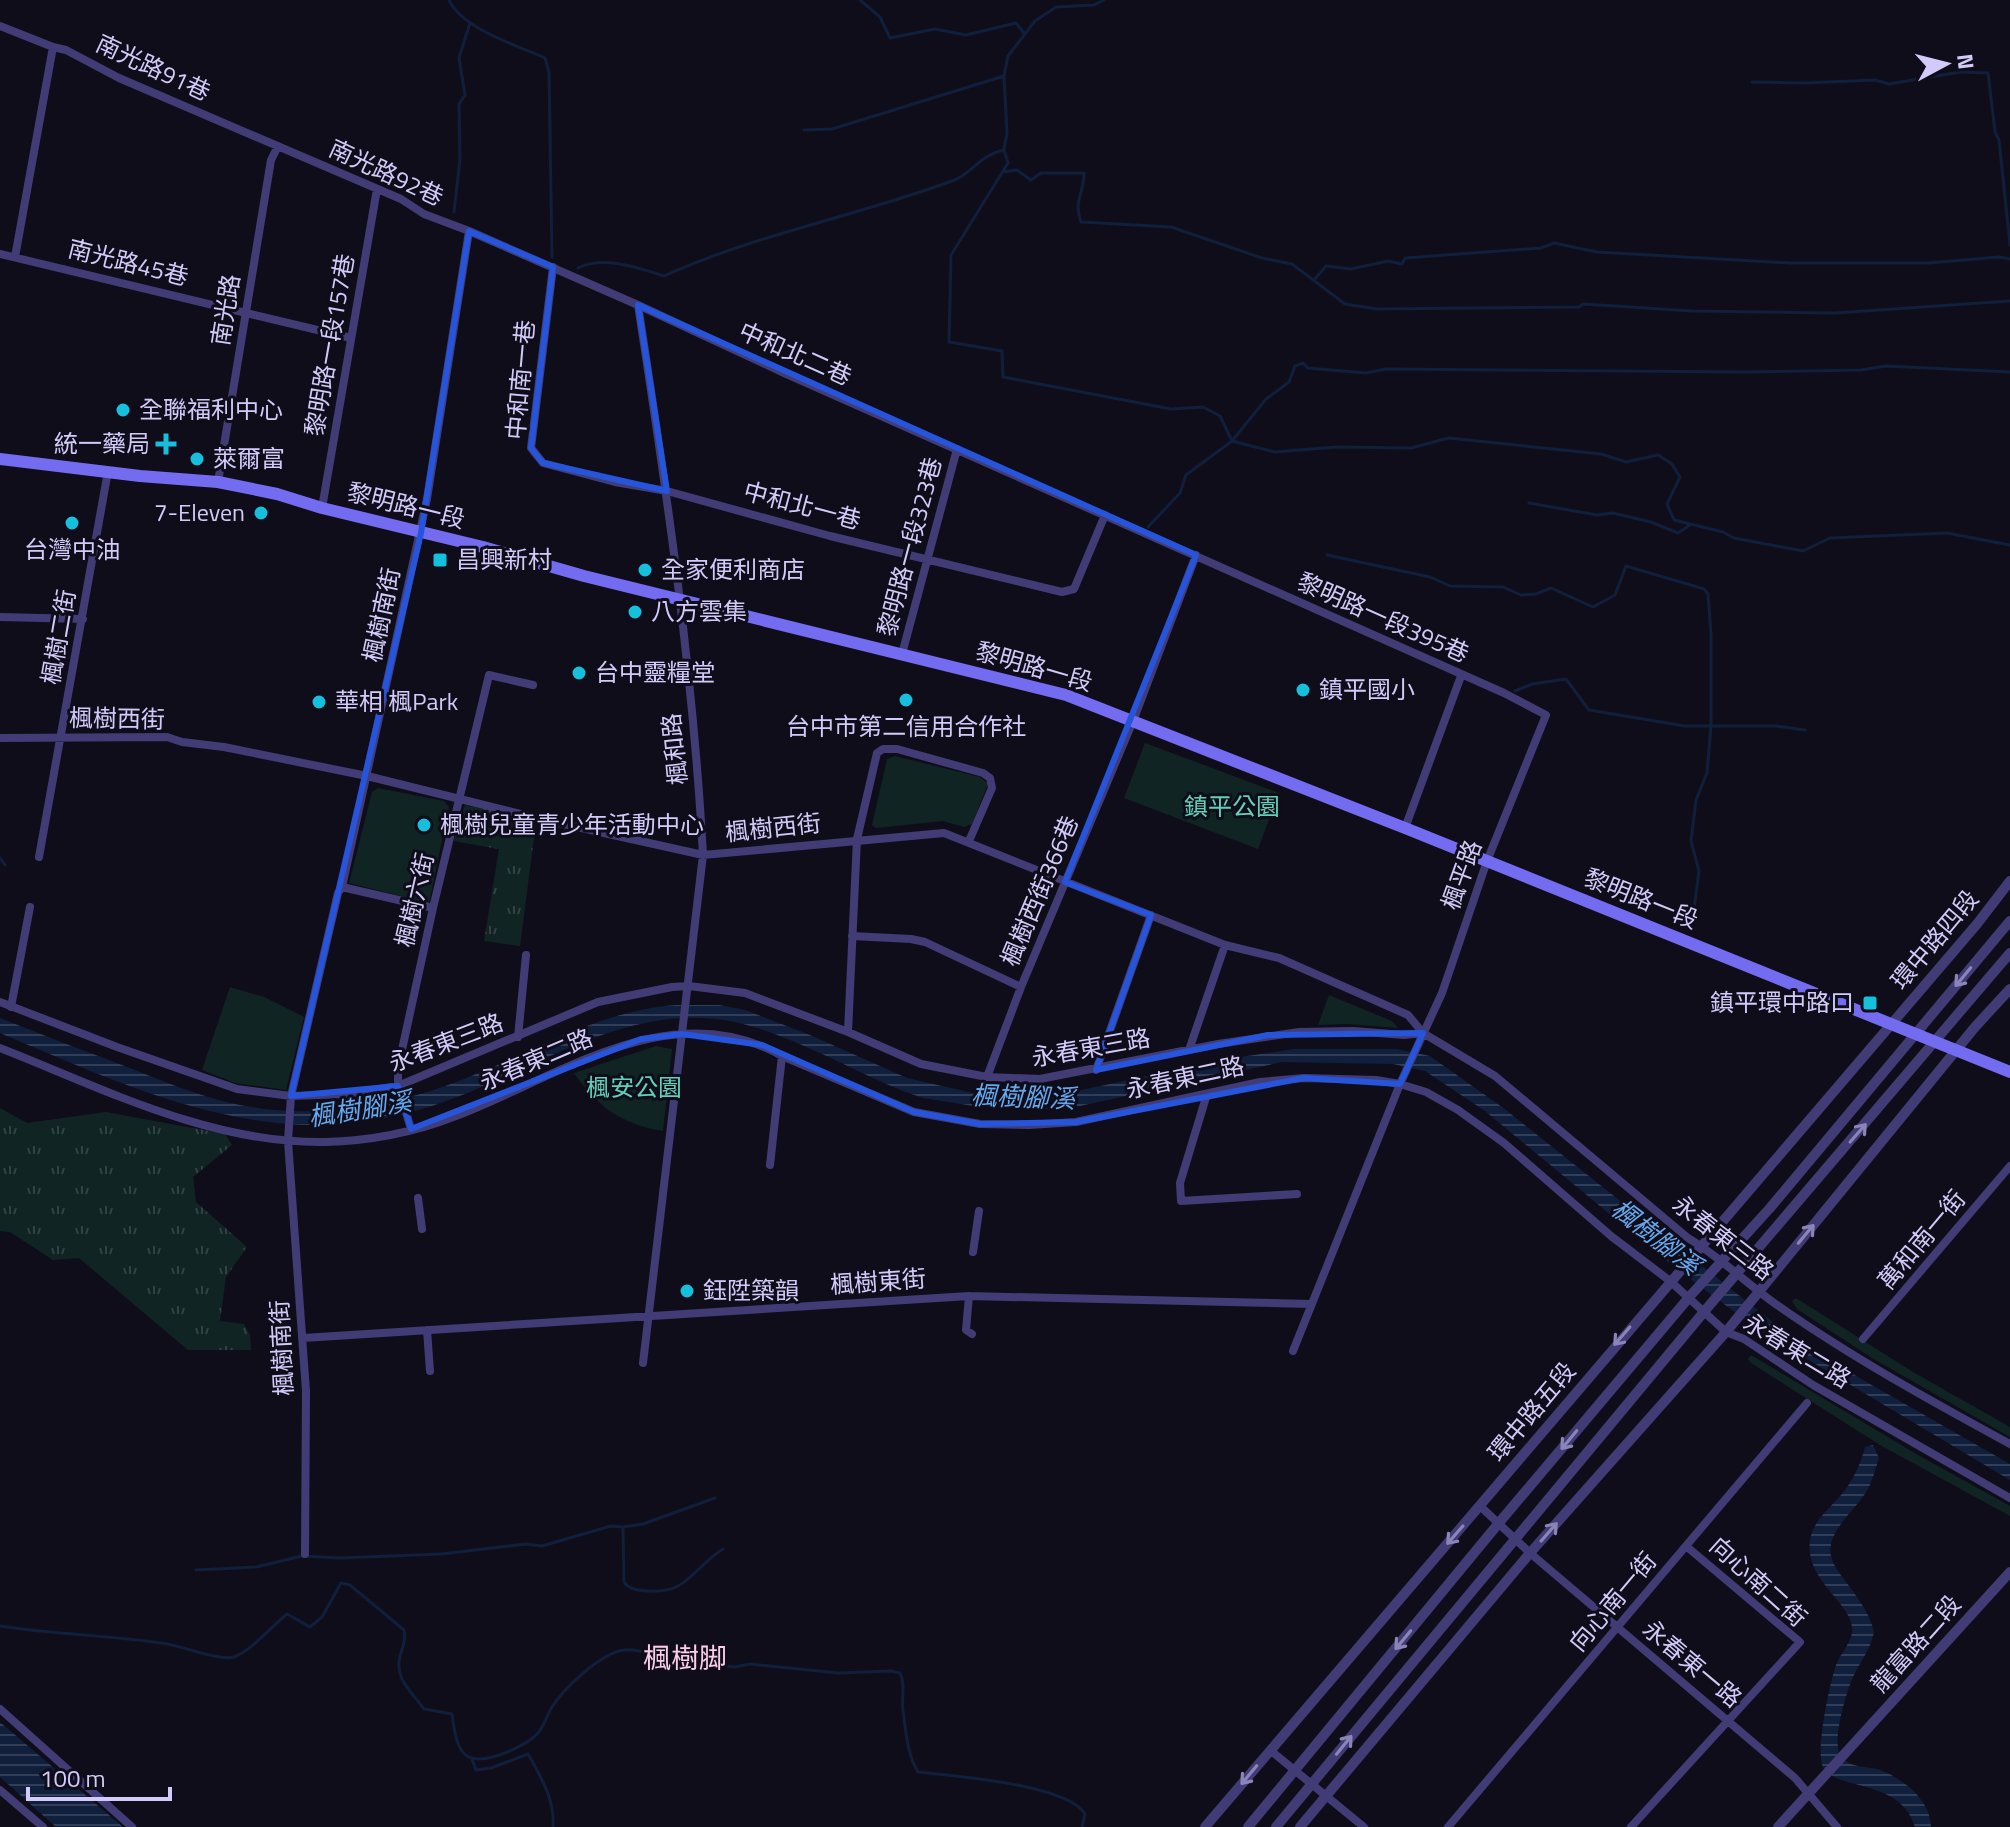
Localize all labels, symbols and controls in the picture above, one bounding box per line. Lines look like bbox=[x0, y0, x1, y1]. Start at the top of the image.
north arrow bbox=[1906, 24, 1986, 104]
street label: 南光路91巷 bbox=[90, 25, 217, 109]
text: N bbox=[1948, 52, 1984, 71]
street label: 南光路92巷 bbox=[323, 130, 450, 214]
street label: 南光路45巷 bbox=[64, 230, 192, 294]
street label: 黎明路一段157巷 bbox=[295, 251, 363, 439]
street label: 南光路 bbox=[202, 271, 248, 348]
street label: 中和北二巷 bbox=[733, 312, 858, 394]
street label: 中和南一巷 bbox=[497, 319, 543, 441]
place label: 全聯福利中心 bbox=[139, 391, 283, 427]
marker: 全聯福利中心 bbox=[114, 401, 132, 419]
place label: 統一藥局 bbox=[54, 425, 150, 461]
marker: 統一藥局 bbox=[157, 435, 175, 453]
place label: 萊爾富 bbox=[213, 440, 285, 476]
marker: 萊爾富 bbox=[188, 450, 206, 468]
street label: 黎明路一段323巷 bbox=[868, 453, 950, 640]
street label: 中和北一巷 bbox=[740, 472, 865, 538]
street label: 黎明路一段 bbox=[344, 473, 469, 537]
place label: 7-Eleven bbox=[154, 494, 245, 530]
marker: 7-Eleven bbox=[252, 504, 270, 522]
marker: 台灣中油 bbox=[63, 514, 81, 532]
place label: 台灣中油 bbox=[24, 531, 120, 567]
place label: 昌興新村 bbox=[456, 541, 552, 577]
marker: 昌興新村 bbox=[431, 551, 449, 569]
place label: 全家便利商店 bbox=[661, 551, 805, 587]
marker: 全家便利商店 bbox=[636, 561, 654, 579]
street label: 黎明路一段395巷 bbox=[1292, 563, 1475, 671]
street label: 楓樹南街 bbox=[353, 564, 409, 665]
street label: 楓樹二街 bbox=[32, 586, 84, 687]
place label: 八方雲集 bbox=[651, 593, 747, 629]
marker: 八方雲集 bbox=[626, 603, 644, 621]
street label: 黎明路一段 bbox=[972, 632, 1097, 700]
place label: 台中靈糧堂 bbox=[595, 654, 715, 690]
marker: 台中靈糧堂 bbox=[570, 664, 588, 682]
place label: 鎮平國小 bbox=[1319, 671, 1415, 707]
marker: 鎮平國小 bbox=[1294, 681, 1312, 699]
place label: 華相 楓Park bbox=[335, 683, 459, 719]
marker: 台中市第二信用合作社 bbox=[897, 691, 915, 709]
marker: 華相 楓Park bbox=[310, 693, 328, 711]
street label: 楓樹西街 bbox=[69, 699, 165, 737]
place label: 台中市第二信用合作社 bbox=[786, 708, 1026, 744]
street label: 楓和路 bbox=[652, 711, 696, 787]
park label: 鎮平公園 bbox=[1184, 788, 1280, 824]
street label: 楓樹西街 bbox=[723, 804, 823, 850]
place label: 楓樹兒童青少年活動中心 bbox=[440, 806, 704, 842]
street label: 楓樹西街366巷 bbox=[991, 810, 1087, 971]
marker: 楓樹兒童青少年活動中心 bbox=[415, 816, 433, 834]
street label: 楓平路 bbox=[1432, 835, 1490, 915]
street label: 楓樹六街 bbox=[386, 849, 442, 951]
street label: 黎明路一段 bbox=[1579, 859, 1704, 937]
street label: 環中路四段 bbox=[1882, 882, 1987, 997]
one-way arrow bbox=[1954, 966, 1972, 987]
place label: 鎮平環中路口 bbox=[1710, 984, 1854, 1020]
marker: 鎮平環中路口 bbox=[1861, 994, 1879, 1012]
street label: 永春東三路 bbox=[383, 1004, 508, 1080]
street label: 永春東二路 bbox=[473, 1019, 598, 1099]
street label: 永春東三路 bbox=[1029, 1019, 1153, 1075]
street label: 永春東二路 bbox=[1122, 1047, 1247, 1107]
park label: 楓安公園 bbox=[586, 1069, 682, 1105]
water label: 楓樹腳溪 bbox=[970, 1075, 1080, 1118]
water label: 楓樹腳溪 bbox=[306, 1080, 418, 1136]
one-way arrow bbox=[1849, 1123, 1867, 1144]
street label: 萬和南一街 bbox=[1869, 1182, 1974, 1297]
street label: 永春東三路 bbox=[1665, 1186, 1782, 1288]
water label: 楓樹腳溪 bbox=[1603, 1189, 1712, 1286]
one-way arrow bbox=[1797, 1224, 1815, 1244]
street label: 楓樹東街 bbox=[829, 1260, 927, 1302]
place label: 鈺陞築韻 bbox=[703, 1272, 799, 1308]
marker: 鈺陞築韻 bbox=[678, 1282, 696, 1300]
street label: 楓樹南街 bbox=[261, 1299, 301, 1397]
street label: 永春東二路 bbox=[1737, 1304, 1858, 1396]
one-way arrow bbox=[1613, 1326, 1631, 1346]
street label: 環中路五段 bbox=[1479, 1354, 1584, 1469]
one-way arrow bbox=[1560, 1430, 1578, 1450]
one-way arrow bbox=[1539, 1522, 1557, 1542]
one-way arrow bbox=[1446, 1525, 1464, 1545]
street label: 向心南二街 bbox=[1702, 1528, 1815, 1635]
street label: 向心南一街 bbox=[1560, 1544, 1665, 1659]
street label: 龍富路二段 bbox=[1862, 1587, 1969, 1700]
street label: 永春東一路 bbox=[1635, 1611, 1750, 1716]
one-way arrow bbox=[1394, 1629, 1412, 1650]
district label: 楓樹脚 bbox=[643, 1636, 727, 1679]
one-way arrow bbox=[1335, 1735, 1353, 1756]
scale bar bbox=[28, 1751, 170, 1801]
text: 100 m bbox=[40, 1760, 106, 1796]
one-way arrow bbox=[1240, 1764, 1258, 1785]

